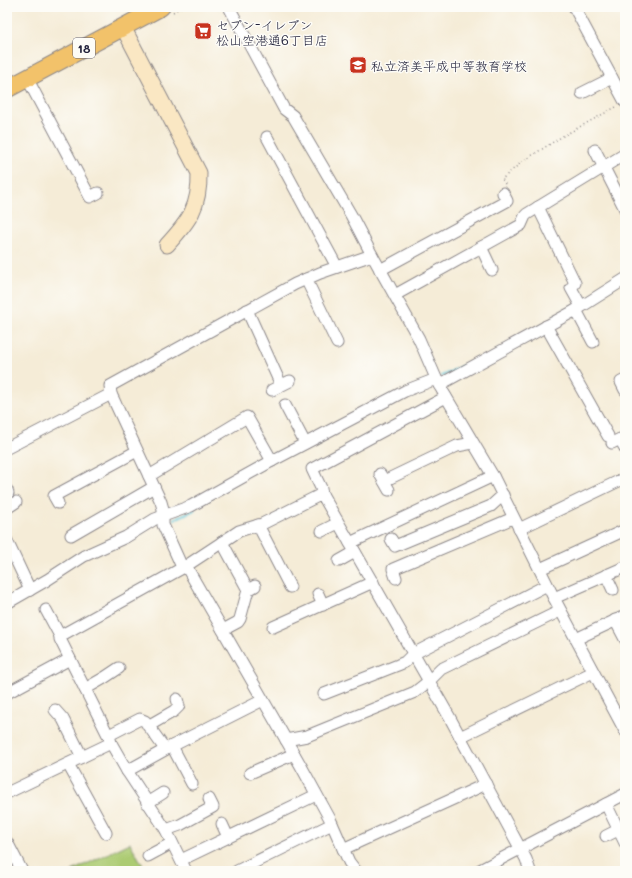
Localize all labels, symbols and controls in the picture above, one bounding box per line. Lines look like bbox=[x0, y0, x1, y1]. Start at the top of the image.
place label: セブン-イレブン 松山空港通6丁目店 bbox=[216, 16, 328, 48]
supermarket icon: セブン-イレブン 松山空港通6丁目店 bbox=[193, 21, 213, 41]
road number: 18 bbox=[73, 38, 95, 58]
school or university icon: 私立済美平成中等教育学校 bbox=[348, 55, 368, 75]
place label: 私立済美平成中等教育学校 bbox=[371, 57, 527, 74]

